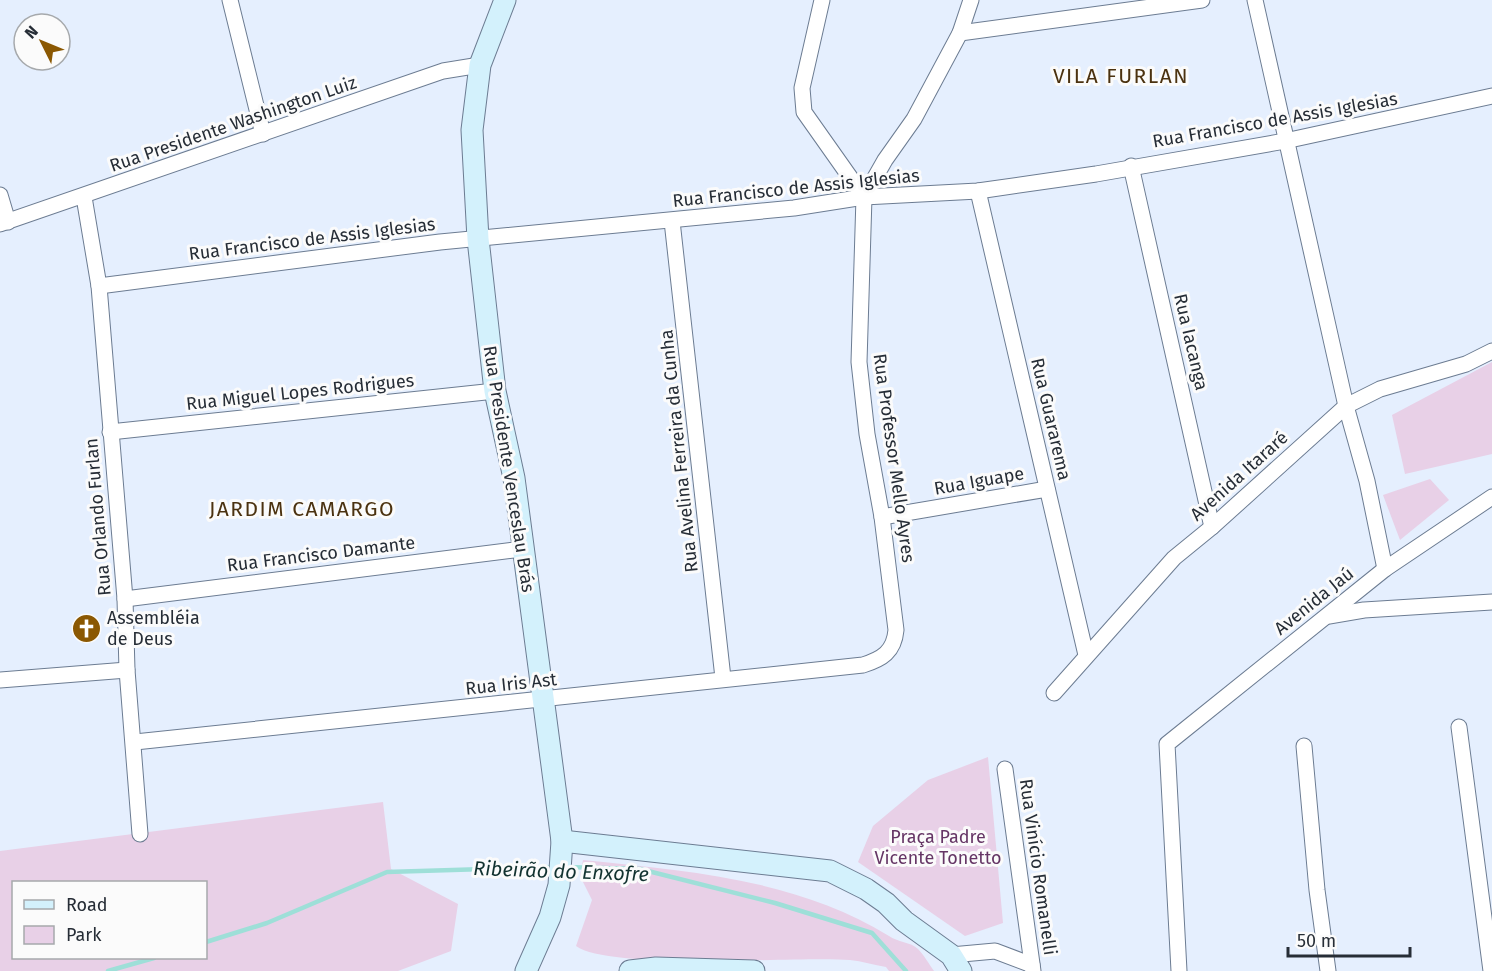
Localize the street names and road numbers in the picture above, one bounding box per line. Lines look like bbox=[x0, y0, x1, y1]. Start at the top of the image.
street label: Rua Presidente Washington Luiz bbox=[107, 71, 359, 177]
street label: Rua Francisco de Assis Iglesias bbox=[1151, 88, 1399, 152]
street label: Rua Francisco de Assis Iglesias bbox=[671, 164, 921, 212]
street label: Rua Francisco de Assis Iglesias bbox=[188, 213, 436, 265]
street label: Rua Iacanga bbox=[1169, 291, 1213, 393]
street label: Rua Avelina Ferreira da Cunha bbox=[655, 329, 703, 573]
street label: Rua Presidente Venceslau Brás bbox=[479, 344, 539, 594]
street label: Rua Professor Mello Ayres bbox=[868, 352, 920, 564]
street label: Rua Guararema bbox=[1026, 356, 1076, 482]
street label: Rua Miguel Lopes Rodrigues bbox=[185, 369, 415, 415]
street label: Avenida Itararé bbox=[1186, 426, 1292, 526]
street label: Rua Orlando Furlan bbox=[80, 437, 116, 597]
street label: Rua Iguape bbox=[932, 462, 1026, 500]
street label: Rua Francisco Damante bbox=[226, 532, 416, 576]
street label: Avenida Jaú bbox=[1270, 562, 1358, 640]
street label: Rua Iris Ast bbox=[464, 668, 558, 700]
street label: Rua Vinício Romanelli bbox=[1015, 777, 1061, 957]

